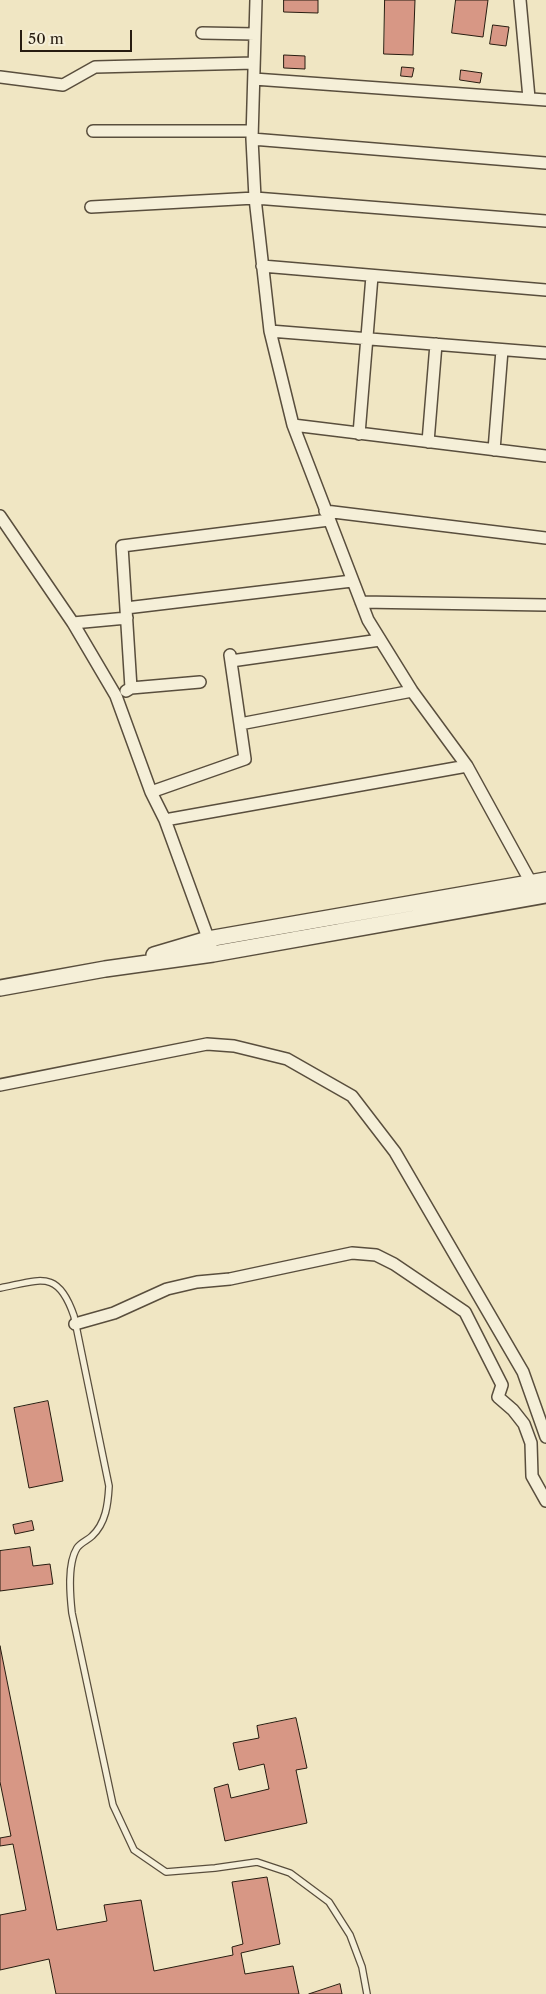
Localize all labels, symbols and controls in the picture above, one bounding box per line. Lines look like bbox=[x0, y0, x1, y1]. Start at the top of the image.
scale bar bbox=[22, 20, 135, 52]
text: 50 m bbox=[28, 29, 64, 48]

